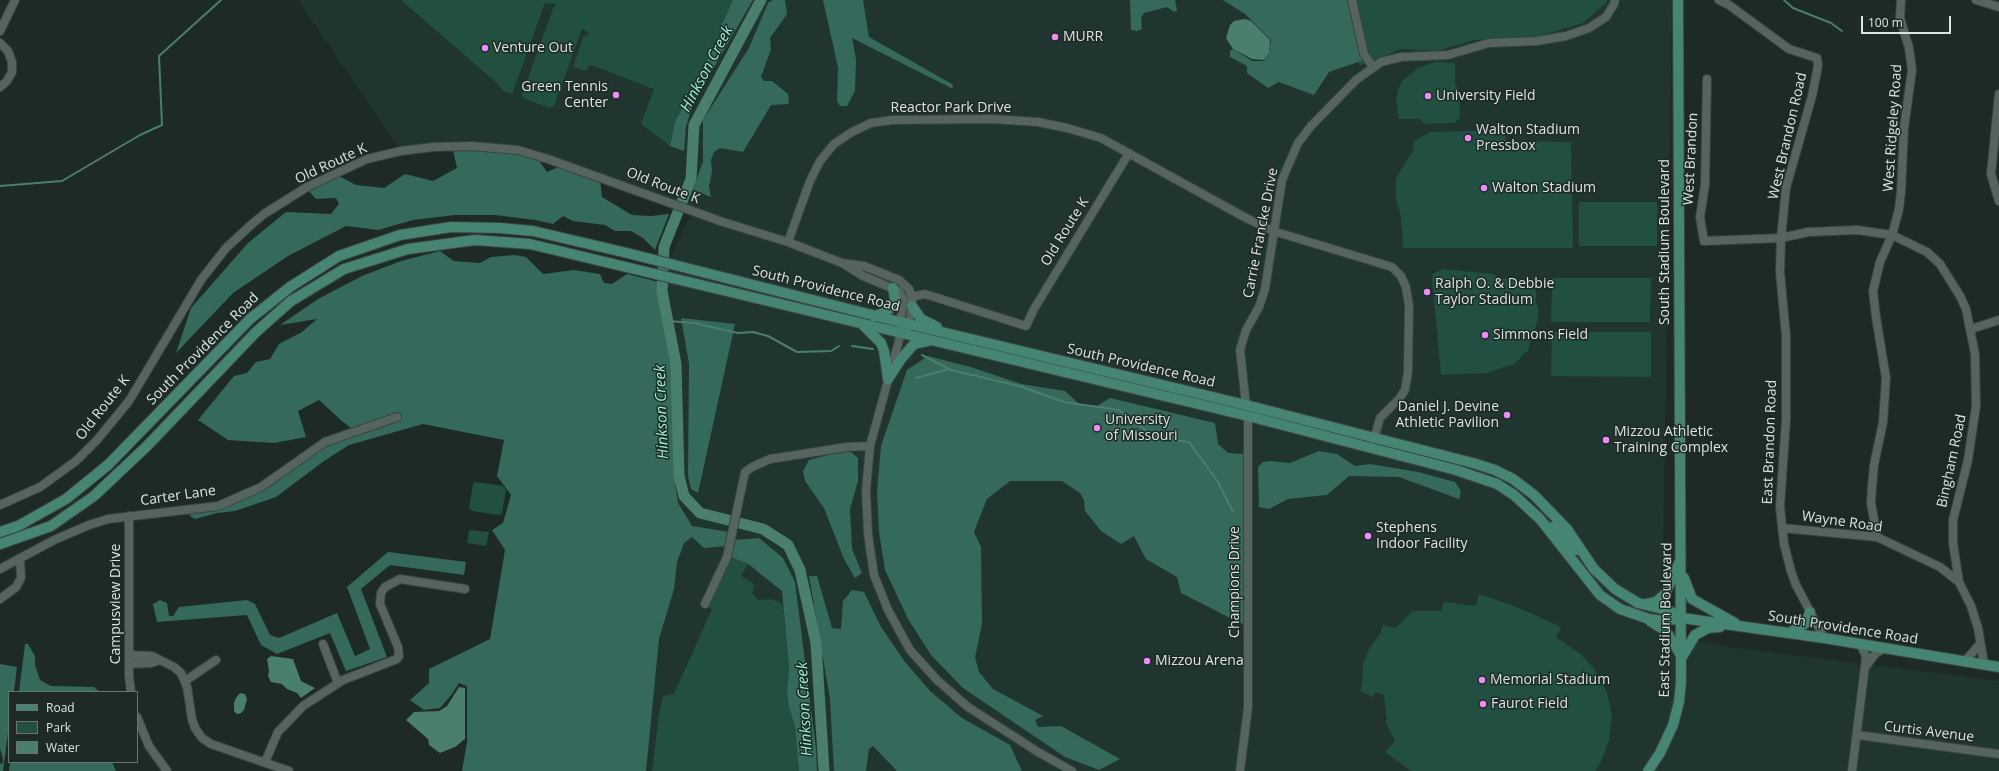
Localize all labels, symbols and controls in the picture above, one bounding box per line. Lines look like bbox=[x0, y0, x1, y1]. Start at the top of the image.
scale bar bbox=[1863, 8, 1953, 34]
text: 100 m bbox=[1868, 14, 1903, 31]
water label: Hinkson Creek bbox=[677, 23, 737, 115]
place label: MURR bbox=[1063, 29, 1103, 45]
marker: MURR bbox=[1050, 32, 1060, 42]
place label: Venture Out bbox=[493, 40, 573, 56]
marker: Venture Out bbox=[480, 43, 490, 53]
street label: West Ridgeley Road bbox=[1880, 64, 1906, 192]
street label: West Brandon Road bbox=[1765, 71, 1811, 201]
place label: Green Tennis Center bbox=[521, 79, 608, 112]
place label: University Field bbox=[1436, 88, 1535, 104]
marker: Green Tennis Center bbox=[611, 90, 621, 100]
marker: University Field bbox=[1423, 91, 1433, 101]
street label: Reactor Park Drive bbox=[891, 100, 1011, 116]
street label: West Brandon bbox=[1680, 112, 1702, 206]
place label: Walton Stadium Pressbox bbox=[1476, 122, 1580, 154]
marker: Walton Stadium Pressbox bbox=[1463, 133, 1473, 143]
street label: Old Route K bbox=[292, 140, 370, 188]
street label: South Stadium Boulevard bbox=[1657, 159, 1673, 325]
street label: Old Route K bbox=[624, 164, 702, 208]
street label: Carrie Francke Drive bbox=[1240, 167, 1282, 299]
place label: Walton Stadium bbox=[1492, 180, 1596, 196]
marker: Walton Stadium bbox=[1479, 183, 1489, 193]
street label: Old Route K bbox=[1037, 195, 1093, 269]
street label: South Providence Road bbox=[750, 263, 902, 315]
place label: Ralph O. & Debbie Taylor Stadium bbox=[1435, 276, 1554, 308]
marker: Ralph O. & Debbie Taylor Stadium bbox=[1422, 287, 1432, 297]
street label: South Providence Road bbox=[143, 289, 263, 409]
place label: Simmons Field bbox=[1493, 327, 1588, 343]
marker: Simmons Field bbox=[1480, 330, 1490, 340]
street label: South Providence Road bbox=[1065, 341, 1217, 391]
water label: Hinkson Creek bbox=[651, 364, 673, 460]
street label: Old Route K bbox=[73, 372, 133, 444]
street label: East Brandon Road bbox=[1759, 379, 1781, 505]
place label: Daniel J. Devine Athletic Pavilion bbox=[1396, 399, 1499, 432]
marker: Daniel J. Devine Athletic Pavilion bbox=[1502, 410, 1512, 420]
place label: University of Missouri bbox=[1105, 412, 1178, 444]
street label: Bingham Road bbox=[1934, 413, 1970, 509]
marker: University of Missouri bbox=[1092, 423, 1102, 433]
place label: Mizzou Athletic Training Complex bbox=[1614, 424, 1728, 456]
marker: Mizzou Athletic Training Complex bbox=[1601, 435, 1611, 445]
street label: Carter Lane bbox=[139, 482, 217, 510]
street label: Wayne Road bbox=[1801, 508, 1883, 536]
place label: Stephens Indoor Facility bbox=[1376, 520, 1468, 552]
street label: Champions Drive bbox=[1227, 526, 1243, 638]
marker: Stephens Indoor Facility bbox=[1363, 531, 1373, 541]
street label: East Stadium Boulevard bbox=[1656, 542, 1676, 698]
street label: Campusview Drive bbox=[108, 544, 124, 664]
street label: South Providence Road bbox=[1767, 608, 1919, 648]
place label: Mizzou Arena bbox=[1155, 653, 1244, 669]
marker: Mizzou Arena bbox=[1142, 656, 1152, 666]
water label: Hinkson Creek bbox=[794, 661, 816, 757]
place label: Memorial Stadium bbox=[1490, 672, 1610, 688]
marker: Memorial Stadium bbox=[1477, 675, 1487, 685]
legend bbox=[8, 691, 138, 763]
place label: Faurot Field bbox=[1491, 696, 1568, 712]
text: Road bbox=[46, 699, 75, 716]
marker: Faurot Field bbox=[1478, 699, 1488, 709]
street label: Curtis Avenue bbox=[1883, 718, 1975, 746]
text: Park bbox=[46, 719, 71, 736]
text: Water bbox=[46, 739, 80, 756]

